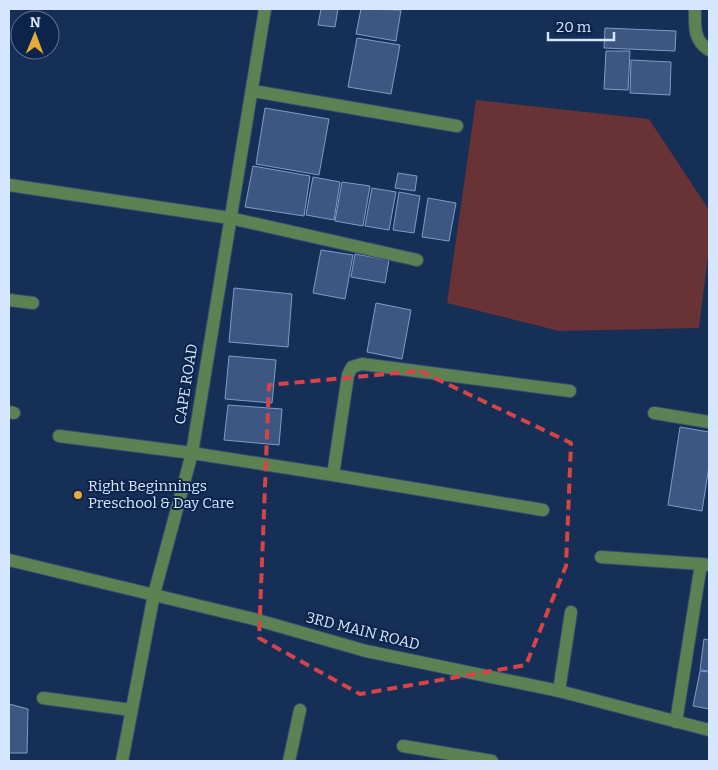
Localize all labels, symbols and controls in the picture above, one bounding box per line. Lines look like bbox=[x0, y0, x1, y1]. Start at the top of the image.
north arrow bbox=[10, 10, 60, 60]
scale bar bbox=[548, 10, 614, 42]
text: N bbox=[30, 14, 41, 31]
text: 20 m bbox=[556, 18, 592, 36]
street label: CAPE ROAD bbox=[171, 342, 201, 426]
place label: Right Beginnings Preschool & Day Care bbox=[88, 477, 234, 512]
marker: Right Beginnings Preschool & Day Care bbox=[72, 489, 84, 501]
street label: 3RD MAIN ROAD bbox=[304, 608, 422, 654]

